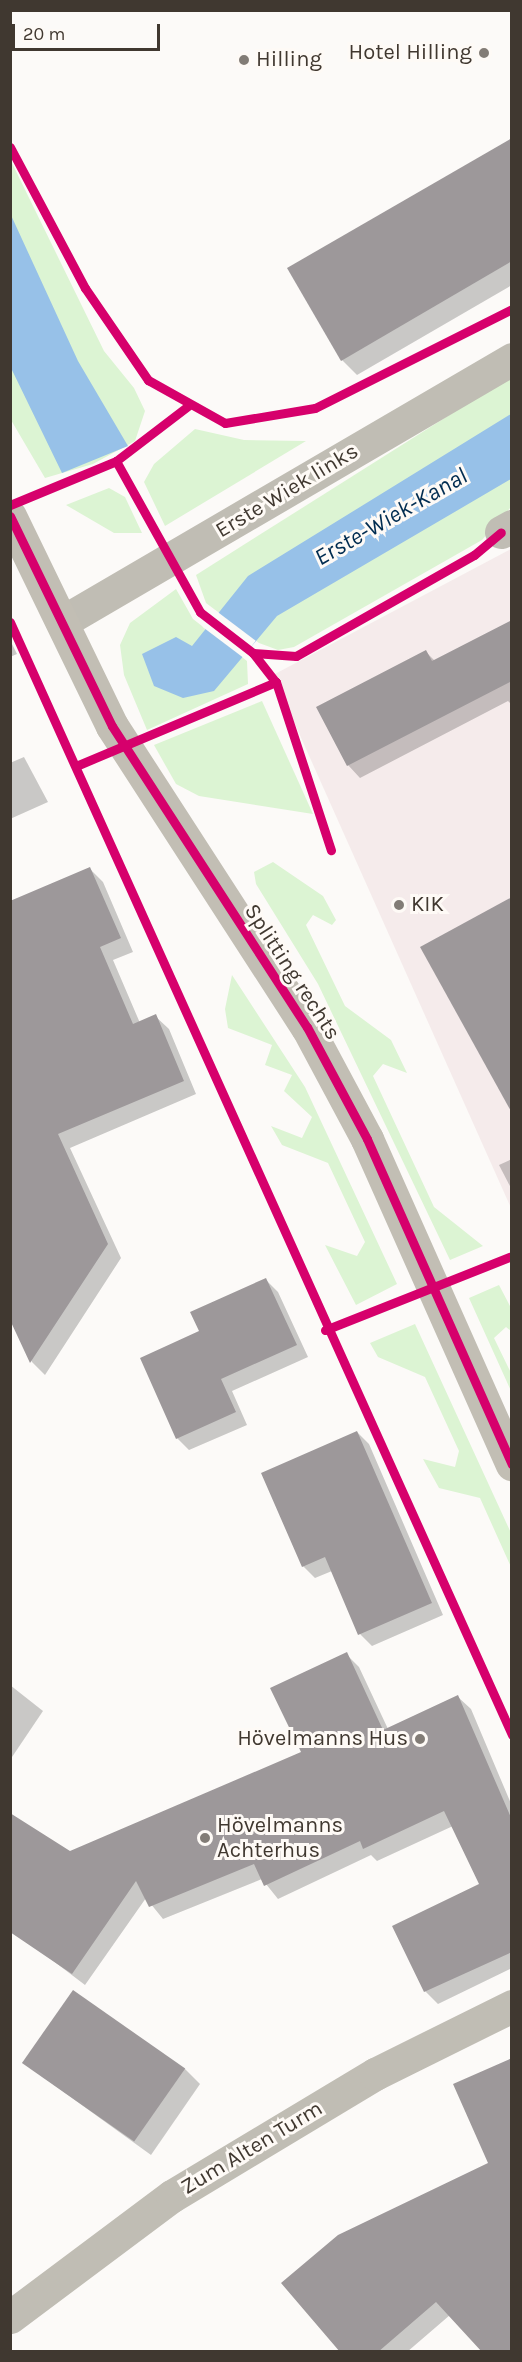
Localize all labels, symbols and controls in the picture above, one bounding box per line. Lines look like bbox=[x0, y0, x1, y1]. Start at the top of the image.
scale bar bbox=[15, 12, 164, 50]
text: 20 m bbox=[23, 23, 65, 45]
place label: Hotel Hilling bbox=[348, 40, 472, 66]
marker: Hotel Hilling bbox=[477, 46, 491, 60]
place label: Hilling bbox=[256, 47, 322, 73]
marker: Hilling bbox=[237, 53, 251, 67]
street label: Erste Wiek links bbox=[211, 438, 363, 544]
water label: Erste-Wiek-Kanal bbox=[310, 462, 472, 572]
place label: KIK bbox=[411, 892, 444, 918]
marker: KIK bbox=[392, 898, 406, 912]
street label: Splitting rechts bbox=[238, 899, 346, 1045]
place label: Hövelmanns Hus bbox=[237, 1726, 408, 1752]
marker: Hövelmanns Hus bbox=[413, 1732, 427, 1746]
place label: Hövelmanns Achterhus bbox=[217, 1812, 343, 1864]
marker: Hövelmanns Achterhus bbox=[198, 1831, 212, 1845]
street label: Zum Alten Turm bbox=[176, 2095, 328, 2201]

